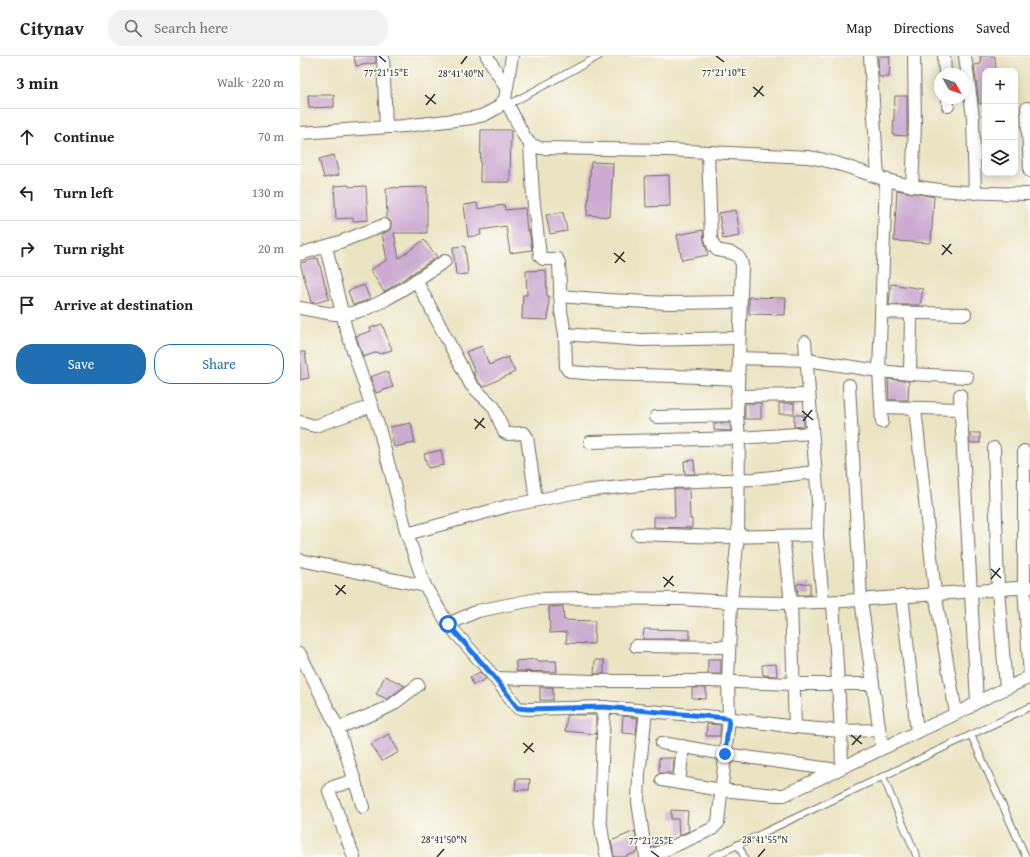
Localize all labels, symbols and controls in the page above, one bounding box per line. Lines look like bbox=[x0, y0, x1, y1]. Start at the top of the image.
search box bbox=[108, 10, 388, 46]
text: Citynav bbox=[20, 14, 84, 42]
icon: search bbox=[122, 17, 144, 39]
text: Search here bbox=[154, 17, 228, 38]
text: Map bbox=[846, 18, 872, 38]
text: Directions bbox=[894, 18, 954, 38]
text: Saved bbox=[976, 18, 1010, 38]
text: 77°21'15"E bbox=[364, 65, 408, 80]
text: 77°21'10"E bbox=[702, 65, 746, 80]
text: 28°41'40"N bbox=[438, 66, 484, 81]
north arrow bbox=[934, 68, 970, 104]
map controls bbox=[982, 68, 1018, 176]
button: + bbox=[982, 68, 1018, 104]
text: 3 min bbox=[16, 70, 58, 95]
text: Walk · 220 m bbox=[217, 73, 284, 92]
button: − bbox=[982, 104, 1018, 140]
icon: ahead bbox=[16, 126, 38, 148]
text: Continue bbox=[54, 126, 115, 147]
text: 70 m bbox=[258, 127, 284, 146]
button: layers bbox=[982, 140, 1018, 176]
icon: left bbox=[16, 182, 38, 204]
text: Turn left bbox=[54, 182, 113, 203]
text: 130 m bbox=[252, 183, 284, 202]
icon: right bbox=[16, 238, 38, 260]
text: Turn right bbox=[54, 238, 125, 259]
text: 20 m bbox=[258, 239, 284, 258]
icon: arrive bbox=[16, 294, 38, 316]
text: Arrive at destination bbox=[54, 294, 193, 315]
button: Save bbox=[16, 344, 146, 384]
button: Share bbox=[154, 344, 284, 384]
route start bbox=[439, 615, 457, 633]
route end bbox=[716, 745, 734, 763]
text: 28°41'50"N bbox=[421, 832, 467, 847]
text: 28°41'55"N bbox=[742, 832, 788, 847]
text: 77°21'25"E bbox=[629, 833, 673, 848]

